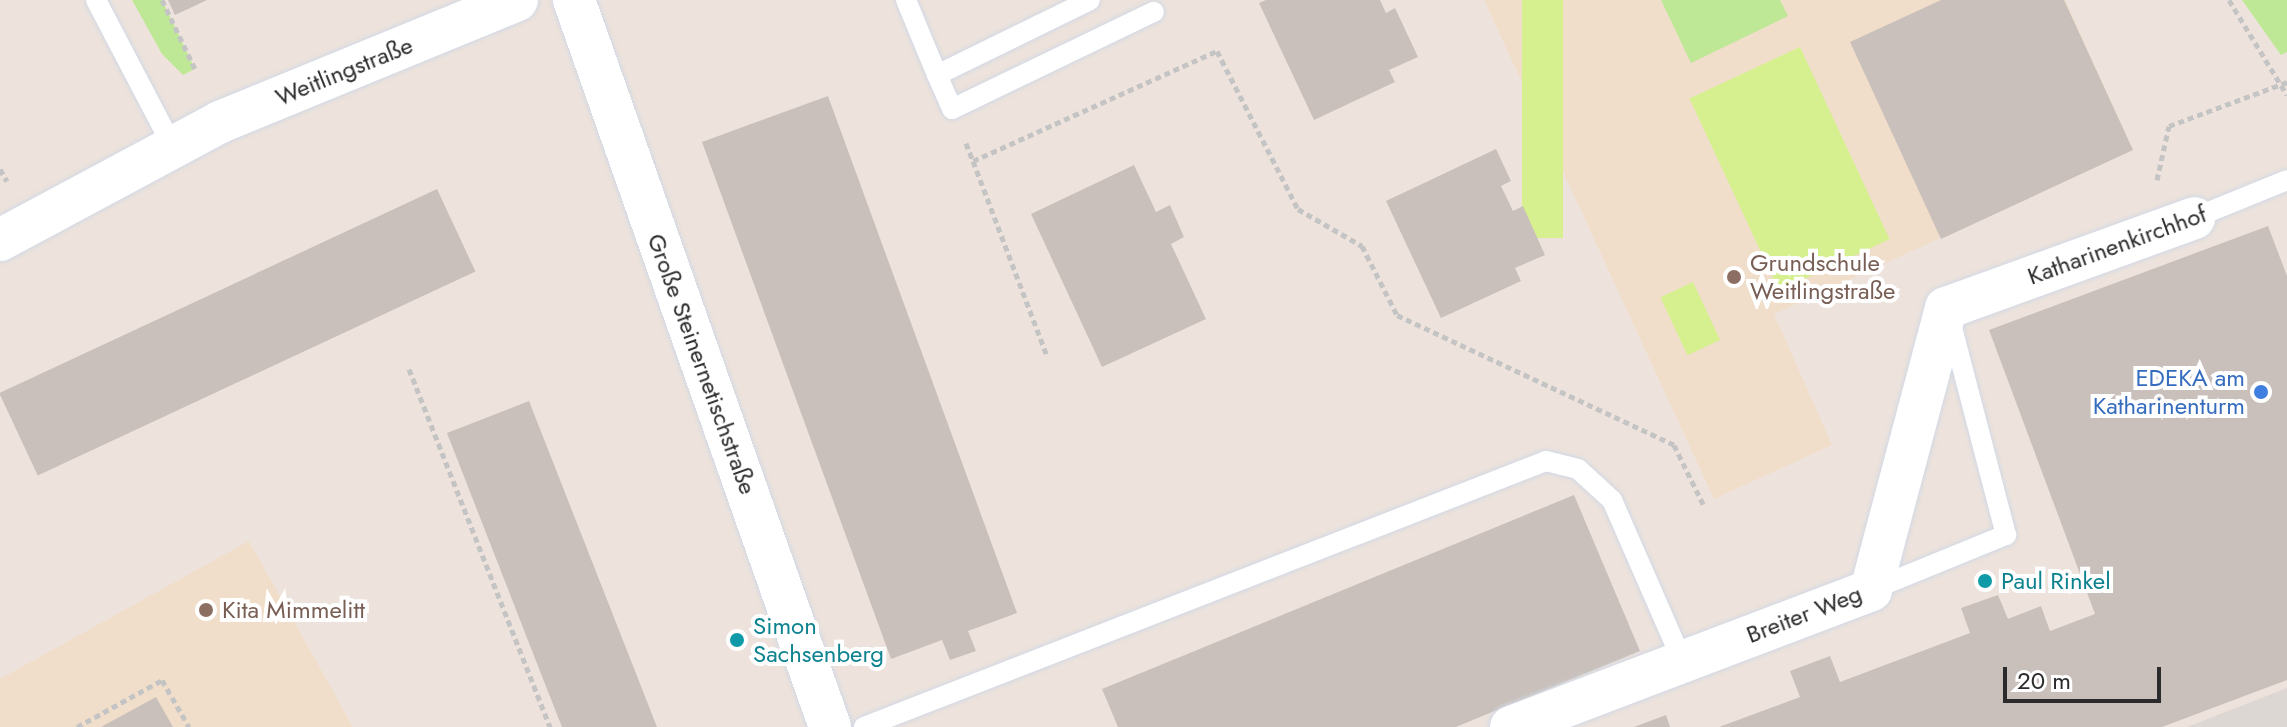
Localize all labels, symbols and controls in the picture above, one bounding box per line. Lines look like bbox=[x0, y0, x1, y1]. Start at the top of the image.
street label: Weitlingstraße bbox=[271, 30, 417, 112]
street label: Katharinenkirchhof bbox=[2024, 199, 2210, 291]
street label: Große Steinernetischstraße bbox=[641, 230, 763, 498]
place label: Grundschule Weitlingstraße bbox=[1750, 249, 1895, 305]
marker: Grundschule Weitlingstraße bbox=[1725, 268, 1743, 286]
place label: EDEKA am Katharinenturm bbox=[2093, 364, 2245, 420]
marker: EDEKA am Katharinenturm bbox=[2252, 383, 2270, 401]
place label: Paul Rinkel bbox=[2001, 567, 2111, 595]
marker: Paul Rinkel bbox=[1976, 572, 1994, 590]
street label: Breiter Weg bbox=[1742, 579, 1866, 649]
place label: Kita Mimmelitt bbox=[222, 596, 365, 624]
marker: Kita Mimmelitt bbox=[197, 601, 215, 619]
place label: Simon Sachsenberg bbox=[753, 612, 884, 668]
marker: Simon Sachsenberg bbox=[728, 631, 746, 649]
scale bar bbox=[2007, 651, 2165, 701]
text: 20 m bbox=[2017, 663, 2071, 698]

